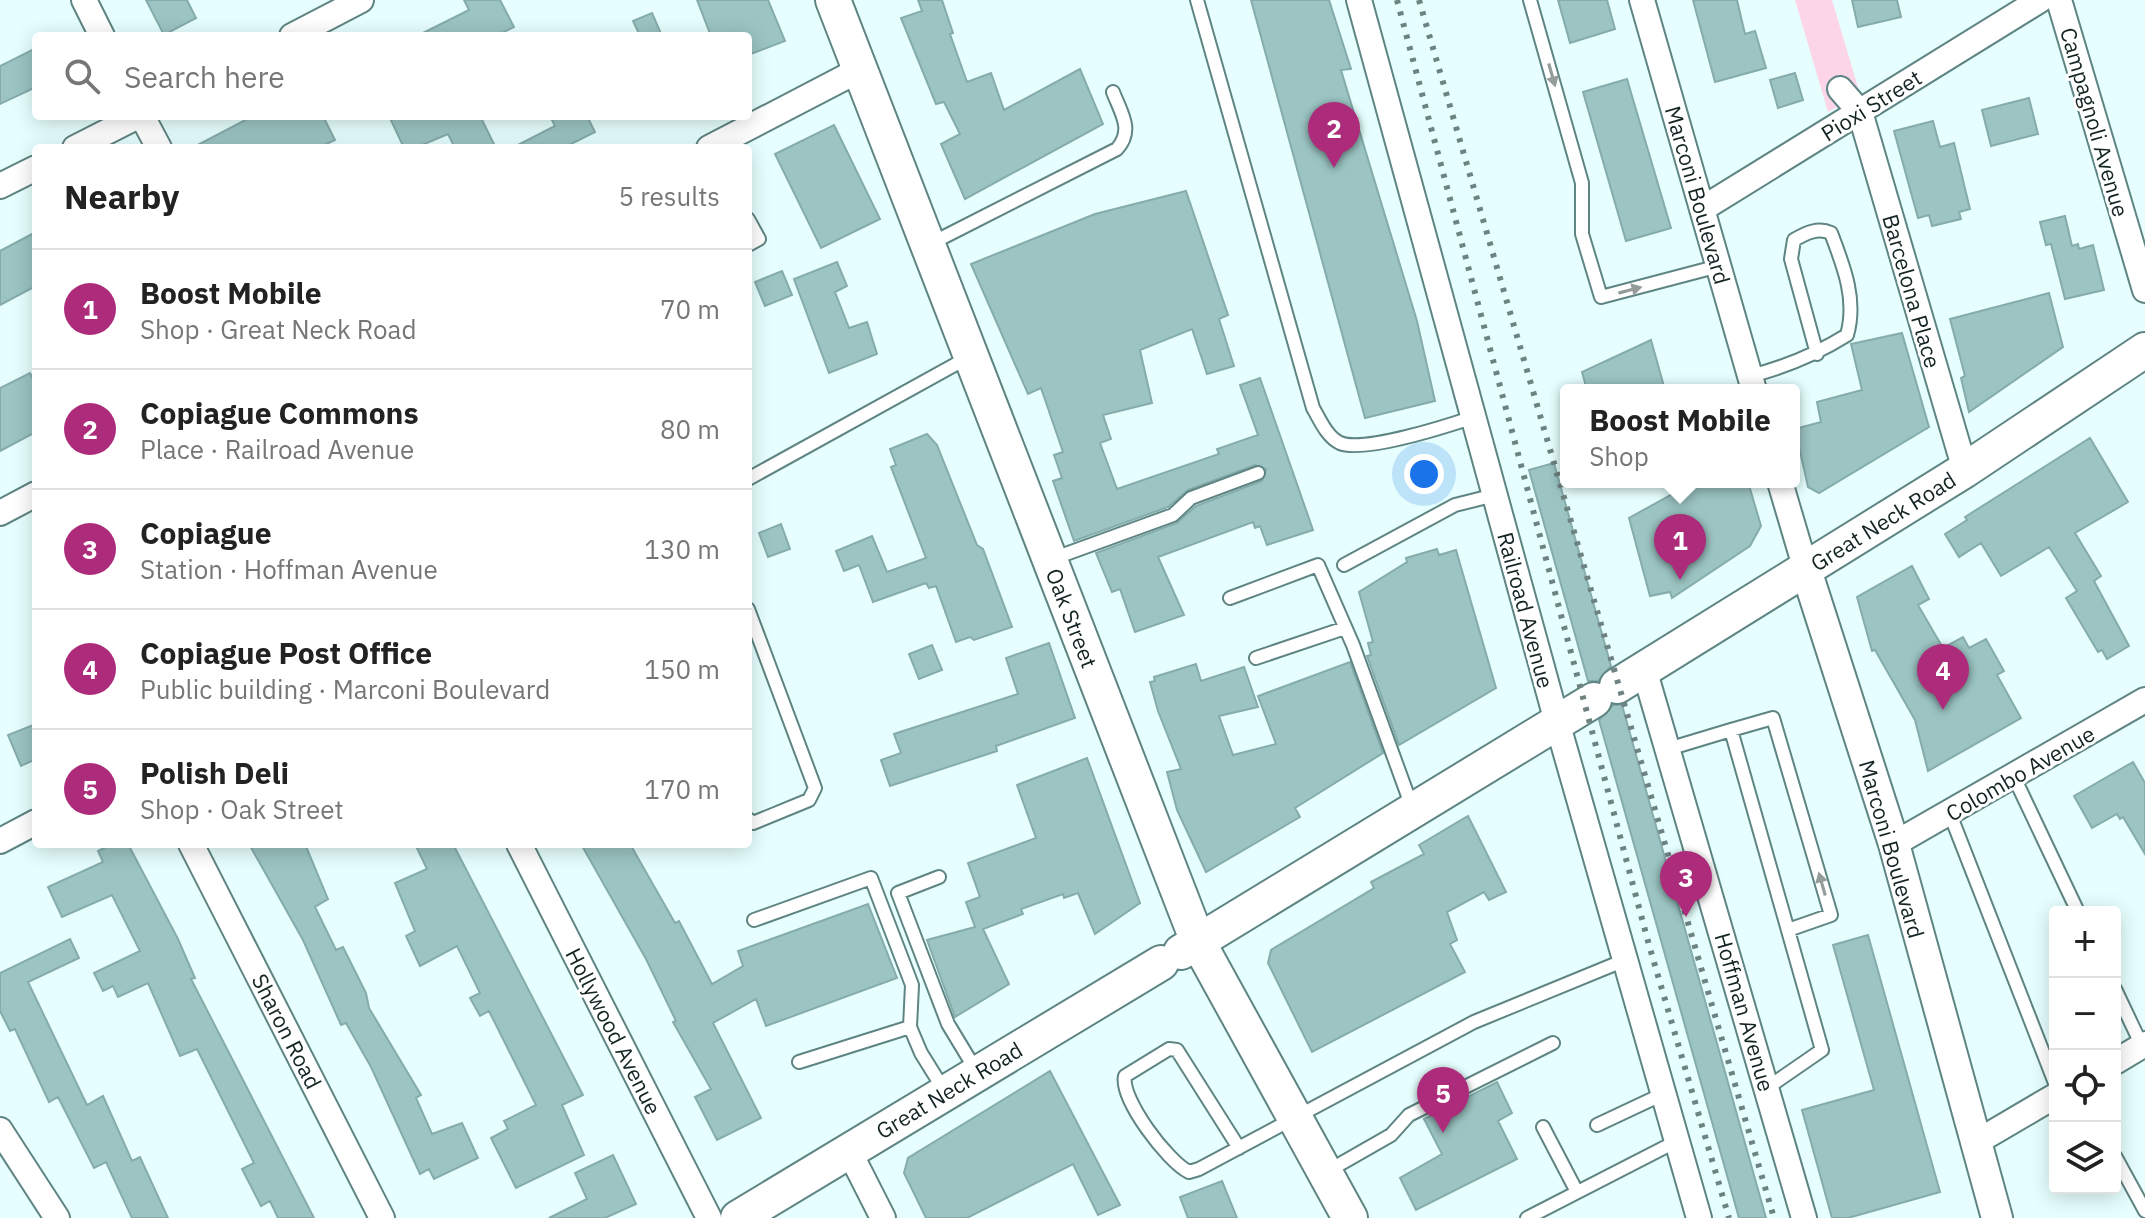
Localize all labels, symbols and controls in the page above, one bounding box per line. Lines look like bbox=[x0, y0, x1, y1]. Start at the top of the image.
street label: Campagnoli Avenue bbox=[2054, 24, 2136, 220]
search box bbox=[32, 32, 752, 120]
icon: search bbox=[60, 54, 104, 98]
text: Search here bbox=[124, 57, 285, 96]
one-way arrow bbox=[1546, 63, 1559, 87]
street label: Pioxi Street bbox=[1815, 63, 1927, 147]
pin: 2 bbox=[1308, 102, 1360, 168]
street label: Marconi Boulevard bbox=[1659, 102, 1737, 288]
text: Nearby bbox=[64, 174, 179, 218]
text: 5 results bbox=[618, 179, 720, 213]
street label: Barcelona Place bbox=[1876, 211, 1948, 371]
text: Boost Mobile bbox=[140, 273, 322, 312]
one-way arrow bbox=[1618, 283, 1643, 295]
text: 1 bbox=[82, 292, 98, 326]
text: 70 m bbox=[660, 292, 720, 326]
text: Shop · Great Neck Road bbox=[140, 312, 417, 346]
popup bbox=[1560, 384, 1800, 488]
text: Copiague Commons bbox=[140, 393, 419, 432]
text: Boost Mobile bbox=[1589, 400, 1771, 439]
text: 2 bbox=[82, 412, 98, 446]
text: 80 m bbox=[660, 412, 720, 446]
text: Place · Railroad Avenue bbox=[140, 432, 414, 466]
text: Shop bbox=[1589, 439, 1649, 473]
your location bbox=[1404, 454, 1444, 494]
street label: Great Neck Road bbox=[1805, 465, 1961, 577]
text: Copiague bbox=[140, 513, 272, 552]
pin: 1 bbox=[1654, 514, 1706, 580]
street label: Railroad Avenue bbox=[1491, 529, 1561, 691]
text: 3 bbox=[82, 532, 98, 566]
text: 130 m bbox=[644, 532, 720, 566]
text: Station · Hoffman Avenue bbox=[140, 552, 438, 586]
street label: Oak Street bbox=[1040, 564, 1104, 672]
text: Copiague Post Office bbox=[140, 633, 432, 672]
pin: 4 bbox=[1917, 644, 1969, 710]
text: 4 bbox=[82, 652, 98, 686]
text: 150 m bbox=[644, 652, 720, 686]
text: Public building · Marconi Boulevard bbox=[140, 672, 550, 706]
street label: Colombo Avenue bbox=[1940, 719, 2100, 827]
text: Polish Deli bbox=[140, 753, 289, 792]
street label: Marconi Boulevard bbox=[1853, 756, 1931, 942]
text: 5 bbox=[82, 772, 98, 806]
text: 170 m bbox=[644, 772, 720, 806]
text: Shop · Oak Street bbox=[140, 792, 344, 826]
pin: 3 bbox=[1660, 851, 1712, 917]
one-way arrow bbox=[1815, 871, 1828, 895]
map controls bbox=[2049, 906, 2121, 1194]
button: + bbox=[2049, 906, 2121, 978]
street label: Hoffman Avenue bbox=[1708, 929, 1782, 1095]
street label: Hollywood Avenue bbox=[559, 943, 669, 1119]
street label: Sharon Road bbox=[246, 968, 328, 1094]
button: − bbox=[2049, 978, 2121, 1050]
street label: Great Neck Road bbox=[870, 1035, 1028, 1145]
button: locate bbox=[2049, 1050, 2121, 1122]
pin: 5 bbox=[1417, 1067, 1469, 1133]
button: layers bbox=[2049, 1122, 2121, 1194]

